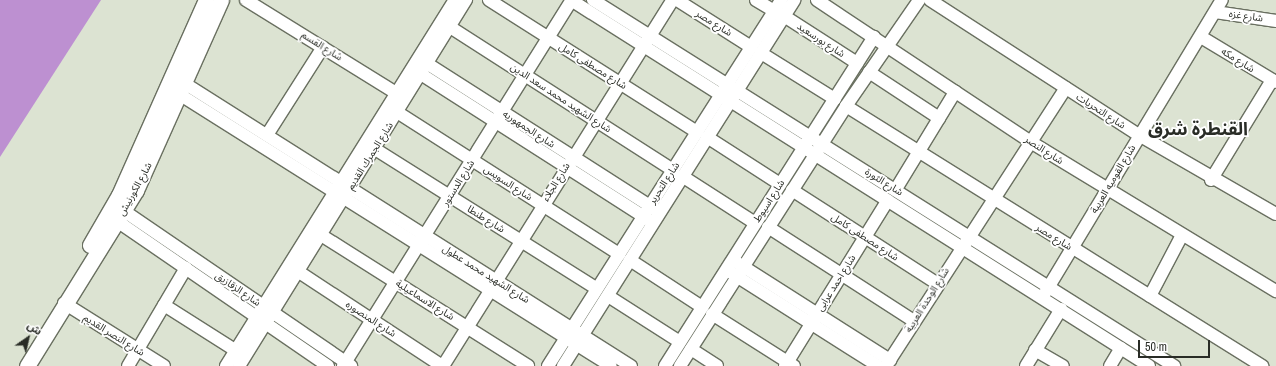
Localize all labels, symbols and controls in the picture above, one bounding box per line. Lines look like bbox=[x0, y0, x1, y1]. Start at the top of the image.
street label: شارع مصر bbox=[694, 7, 734, 39]
street label: شارع غزه bbox=[1228, 8, 1264, 24]
street label: شارع بورسعيد bbox=[795, 20, 847, 60]
street label: شارع القسم bbox=[299, 29, 345, 63]
street label: شارع مصطفى كامل bbox=[557, 40, 629, 92]
street label: شارع مكه bbox=[1219, 45, 1257, 75]
street label: شارع الشهيد محمد سعد الدين bbox=[508, 61, 614, 135]
street label: شارع التحريات bbox=[1074, 91, 1128, 131]
street label: شارع الجمهوريه bbox=[501, 108, 557, 150]
district label: القنطرة شرق bbox=[1148, 118, 1248, 140]
street label: شارع الجمرك القديم bbox=[344, 120, 396, 192]
street label: شارع النصر bbox=[1022, 133, 1066, 167]
street label: شارع القوميه العربية bbox=[1088, 143, 1138, 215]
street label: شارع الدستور bbox=[439, 158, 477, 208]
street label: شارع الكورنيش bbox=[115, 160, 155, 218]
street label: شارع الجلاء bbox=[539, 160, 573, 204]
street label: شارع التحرير bbox=[646, 160, 682, 206]
street label: شارع السويس bbox=[481, 163, 535, 203]
street label: شارع الثورة bbox=[863, 166, 905, 198]
street label: شارع اسيوط bbox=[751, 177, 787, 225]
street label: شارع طنطا bbox=[465, 203, 507, 235]
street label: شارع مصطفى كامل bbox=[829, 211, 901, 263]
street label: شارع مصر bbox=[1034, 221, 1074, 253]
street label: شارع الشهيد محمد عطول bbox=[440, 242, 532, 306]
street label: شارع احمد عرابى bbox=[814, 252, 858, 314]
street label: شارع الوحدة العربية bbox=[902, 265, 952, 335]
street label: شارع الزقازيق bbox=[213, 269, 263, 309]
street label: شارع الاسماعيلية bbox=[393, 277, 457, 323]
street label: شارع المنصوره bbox=[344, 298, 398, 340]
street label: شارع النصر القديم bbox=[81, 311, 147, 359]
north arrow bbox=[8, 318, 48, 358]
text: ش bbox=[25, 318, 45, 338]
scale bar bbox=[1140, 332, 1212, 358]
text: 50 m bbox=[1145, 339, 1167, 355]

